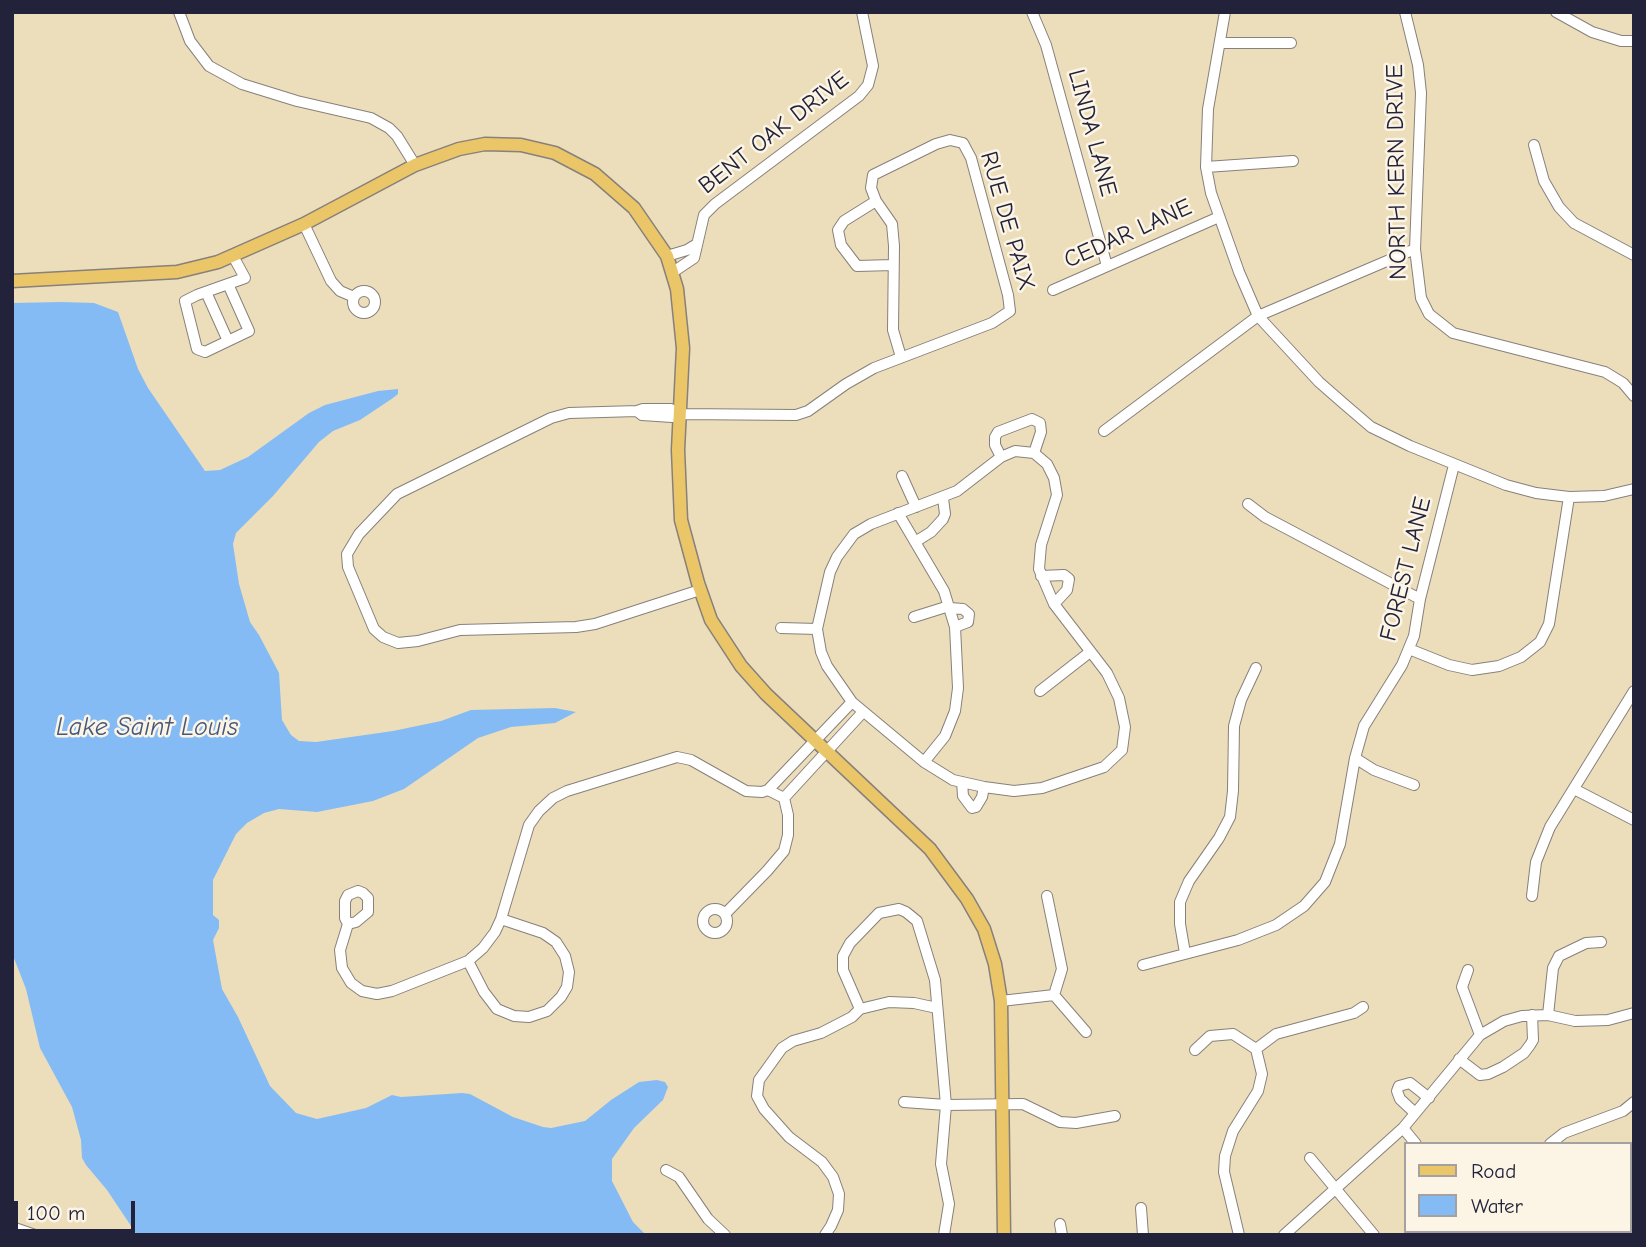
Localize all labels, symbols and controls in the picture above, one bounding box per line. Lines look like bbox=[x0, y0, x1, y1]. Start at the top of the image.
street label: NORTH KERN DRIVE bbox=[1381, 64, 1413, 280]
street label: BENT OAK DRIVE bbox=[693, 65, 855, 201]
street label: LINDA LANE bbox=[1061, 66, 1123, 200]
street label: RUE DE PAIX bbox=[973, 148, 1041, 294]
street label: CEDAR LANE bbox=[1060, 193, 1196, 275]
street label: FOREST LANE bbox=[1374, 494, 1438, 644]
water label: Lake Saint Louis bbox=[56, 712, 238, 744]
legend bbox=[1404, 1142, 1632, 1233]
text: Road bbox=[1471, 1159, 1516, 1183]
scale bar bbox=[18, 1188, 138, 1232]
text: Water bbox=[1471, 1194, 1523, 1218]
text: 100 m bbox=[27, 1201, 85, 1225]

